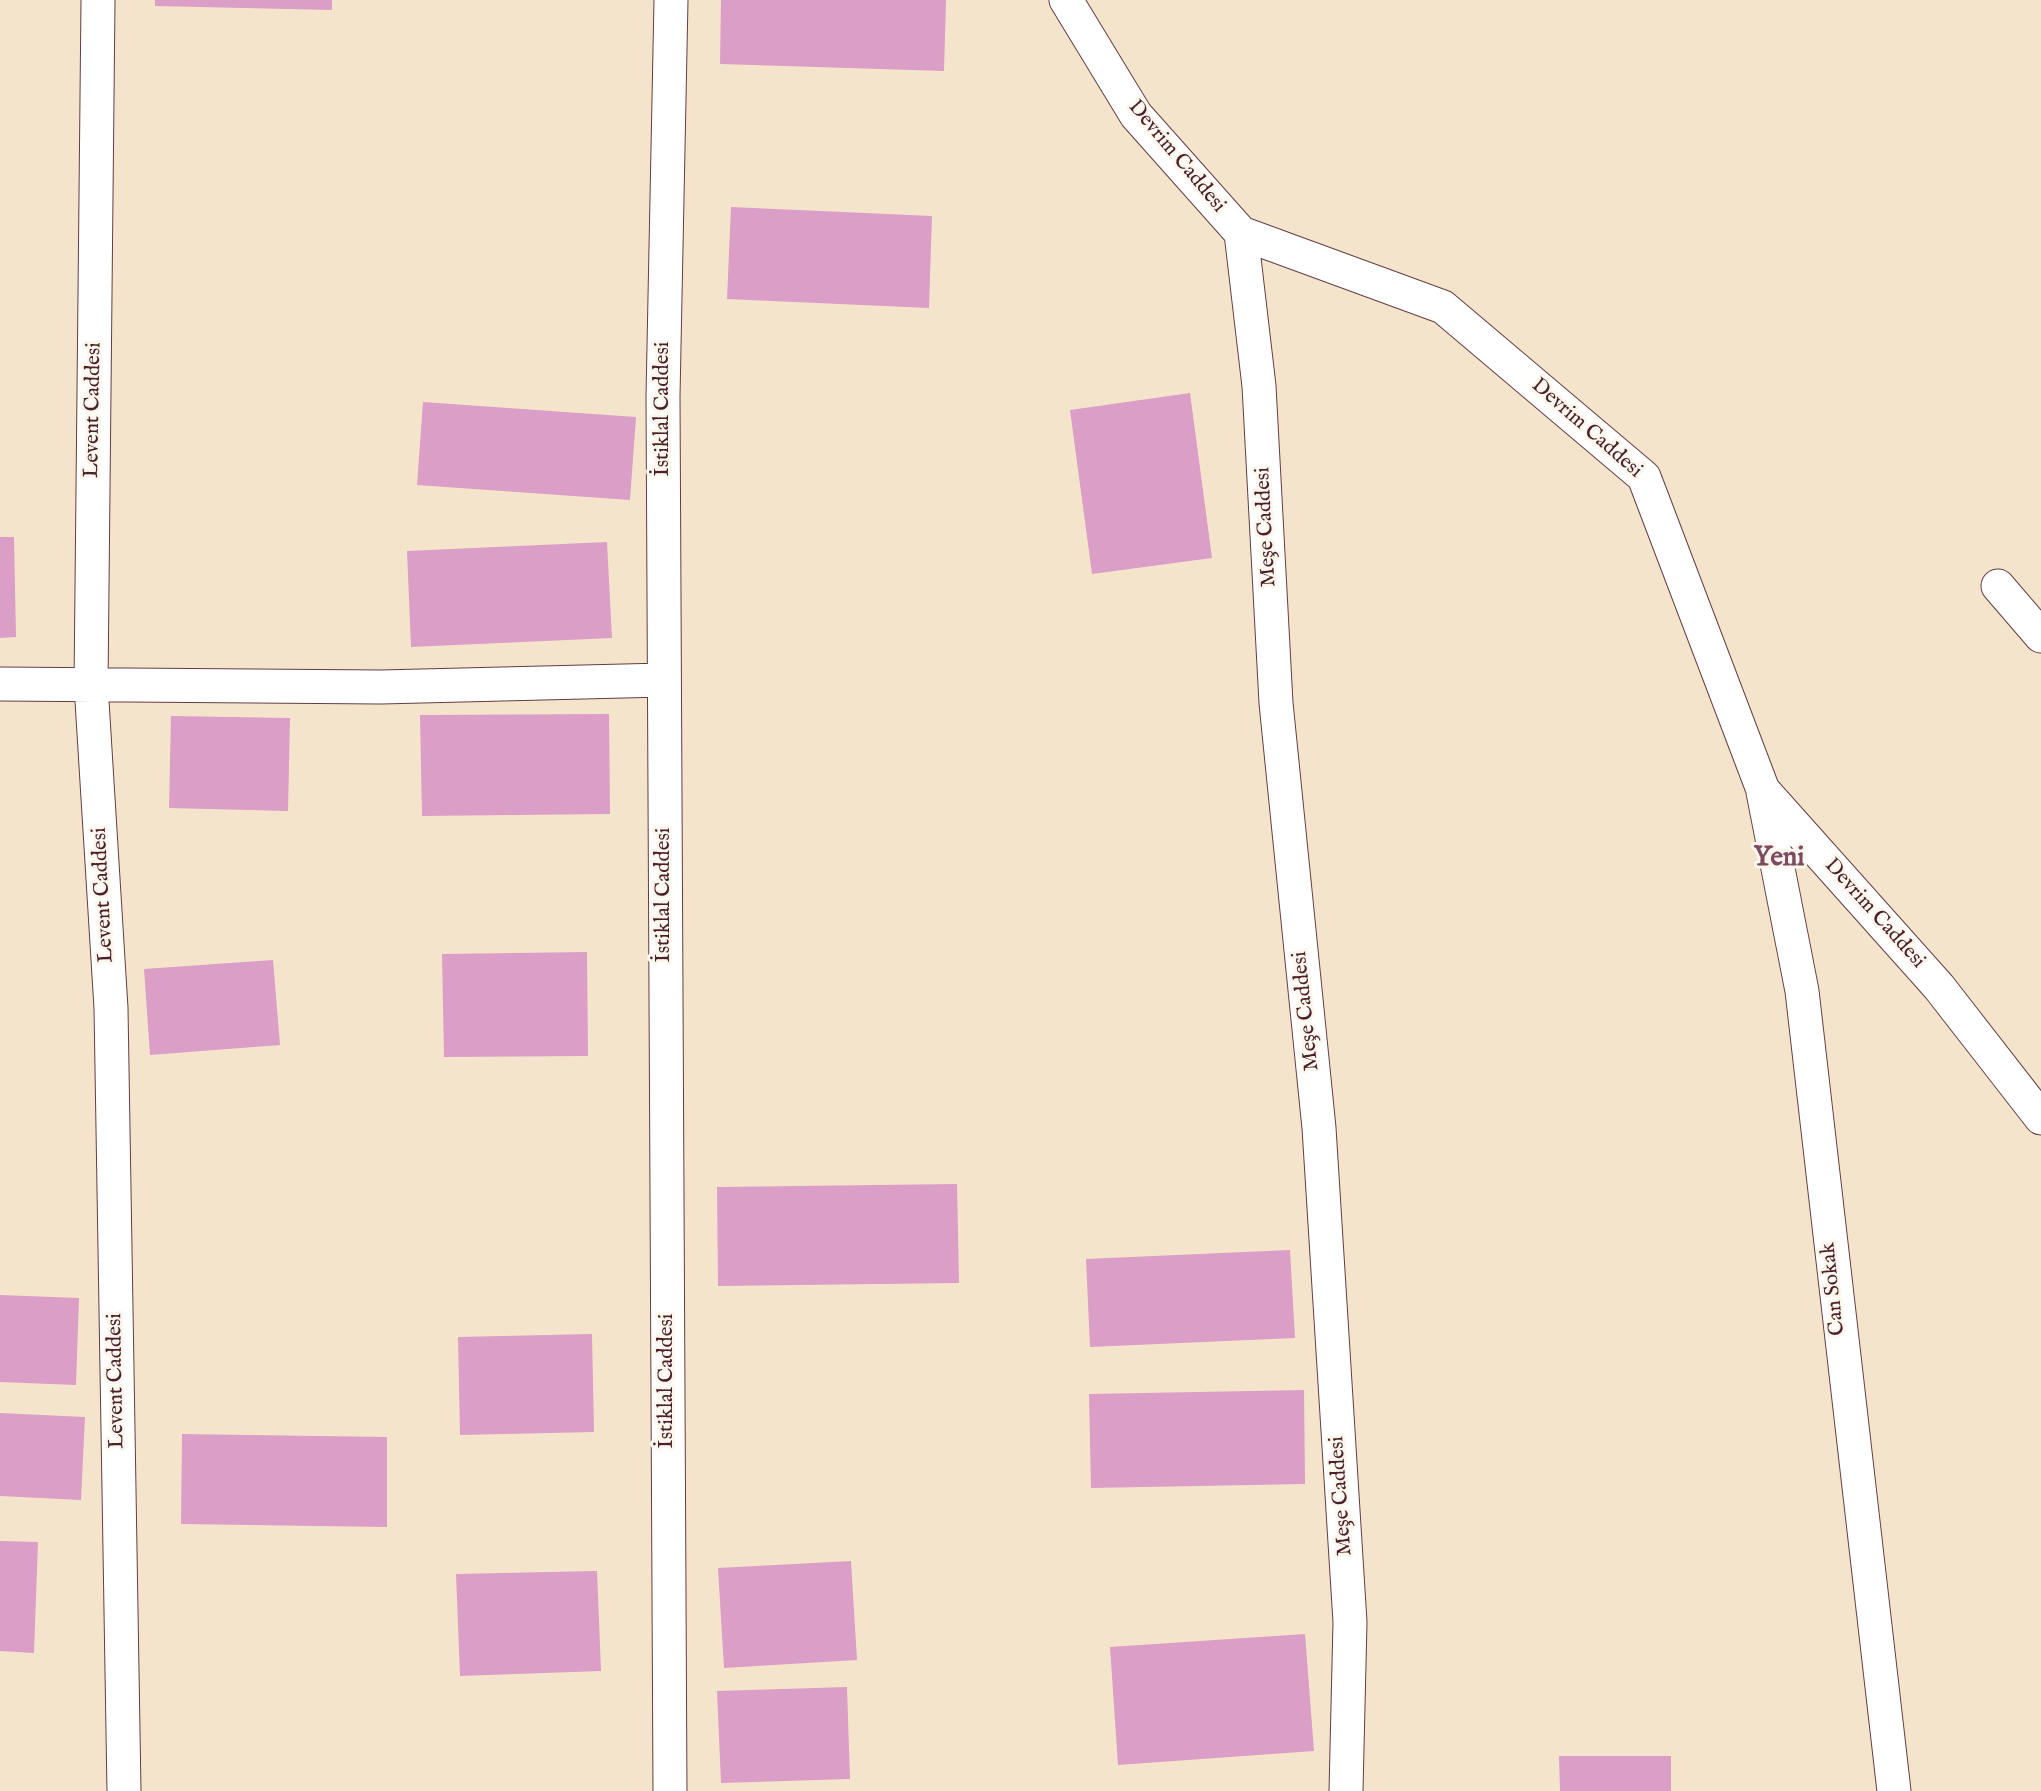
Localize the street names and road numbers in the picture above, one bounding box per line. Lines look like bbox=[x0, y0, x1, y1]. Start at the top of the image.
street label: Devrim Caddesi bbox=[1122, 96, 1230, 218]
street label: Levent Caddesi bbox=[80, 342, 108, 478]
street label: İstiklal Caddesi bbox=[651, 342, 677, 476]
street label: Devrim Caddesi bbox=[1525, 374, 1647, 484]
street label: Meşe Caddesi bbox=[1251, 466, 1283, 588]
street label: Levent Caddesi bbox=[88, 827, 120, 963]
street label: İstiklal Caddesi bbox=[652, 828, 678, 962]
street label: Devrim Caddesi bbox=[1818, 854, 1930, 974]
street label: Meşe Caddesi bbox=[1288, 950, 1326, 1072]
street label: Can Sokak bbox=[1817, 1241, 1851, 1337]
street label: Levent Caddesi bbox=[103, 1313, 131, 1449]
street label: İstiklal Caddesi bbox=[655, 1314, 681, 1448]
street label: Meşe Caddesi bbox=[1325, 1435, 1359, 1557]

